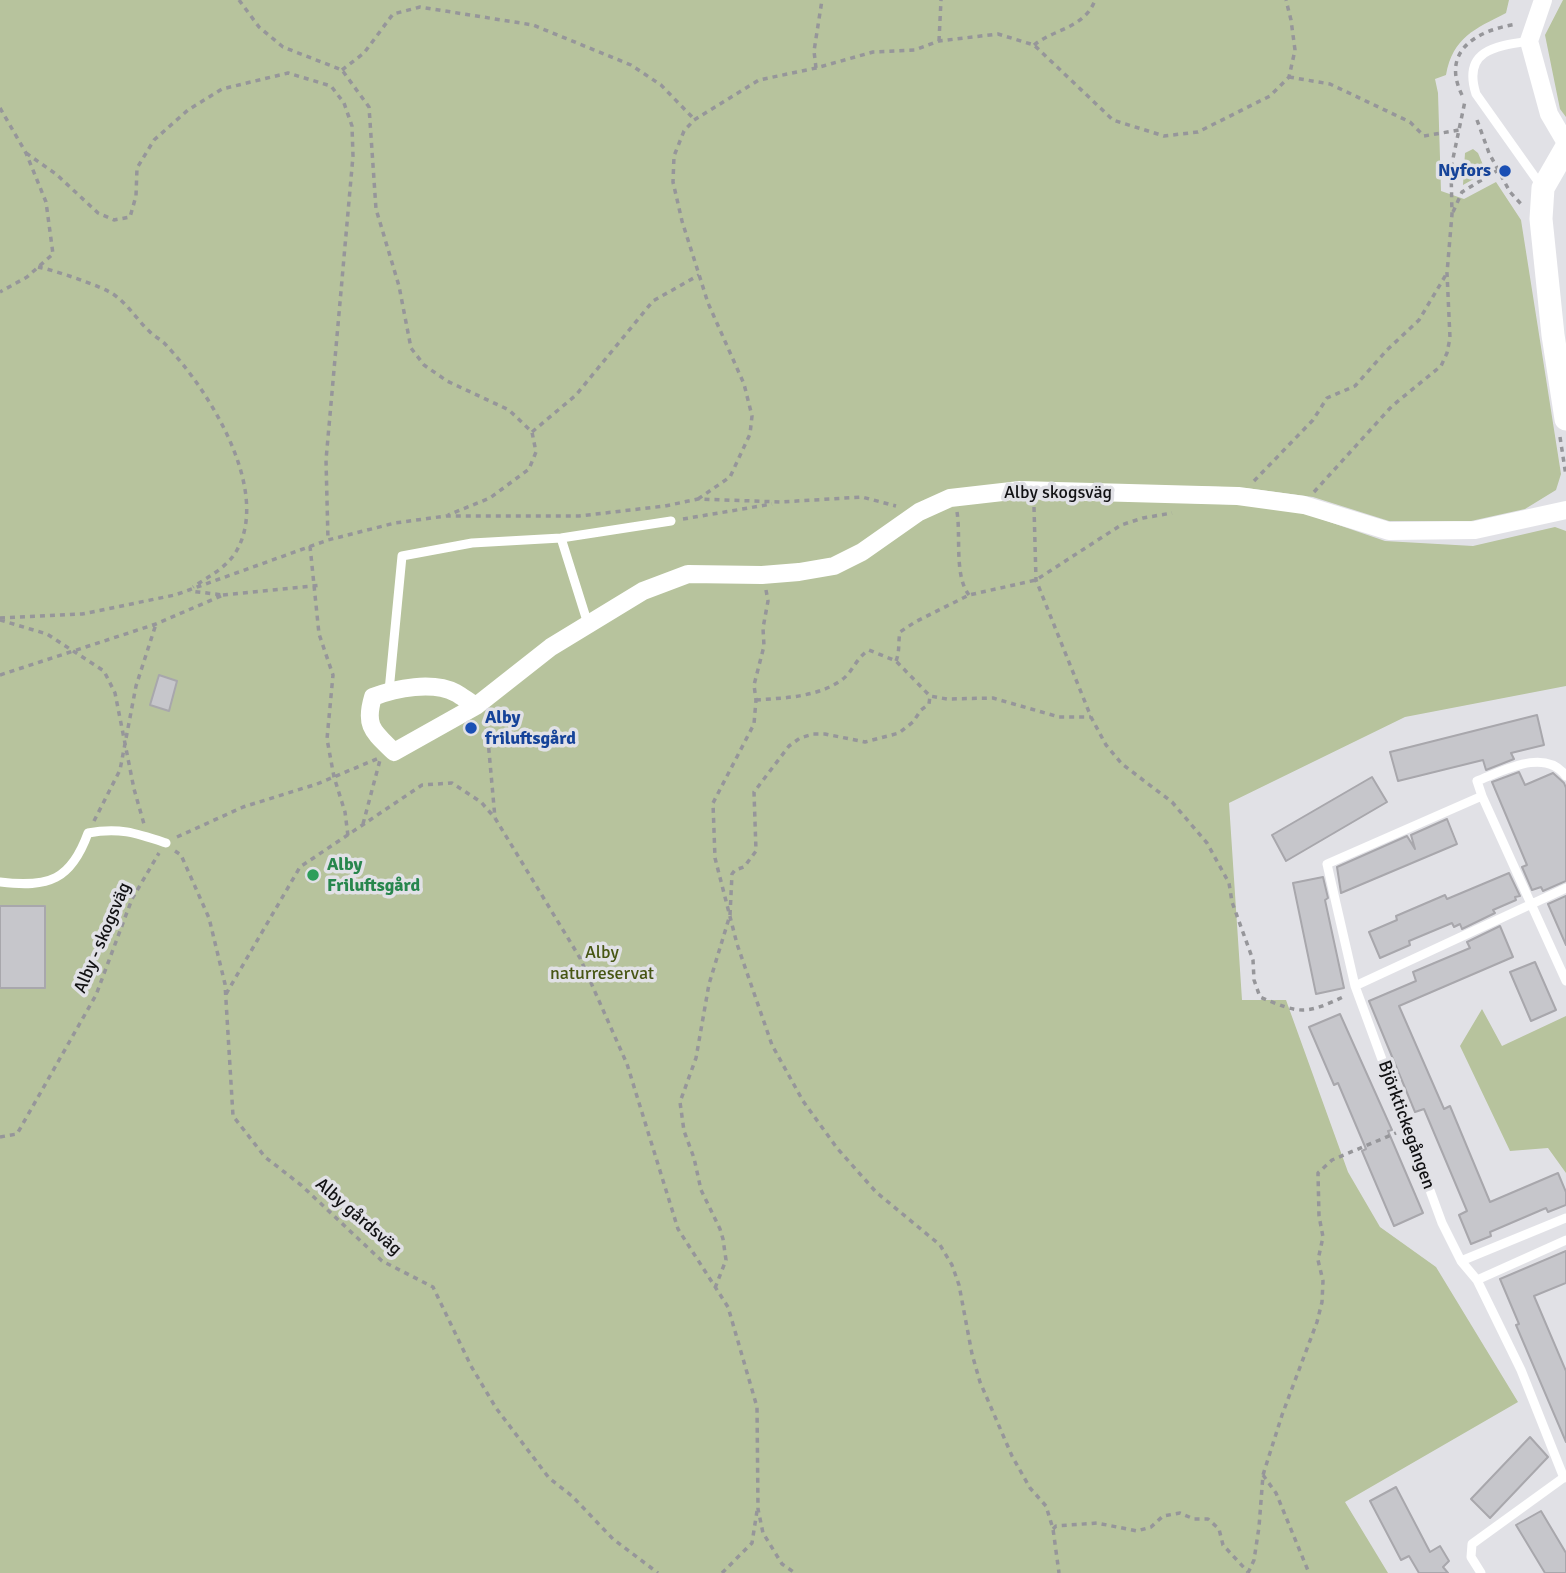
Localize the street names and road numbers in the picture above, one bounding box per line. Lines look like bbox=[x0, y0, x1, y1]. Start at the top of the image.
street label: Alby skogsväg bbox=[1004, 482, 1112, 504]
street label: Alby - skogsväg bbox=[70, 879, 136, 997]
street label: Björktickegången bbox=[1373, 1058, 1439, 1192]
street label: Alby gårdsväg bbox=[310, 1174, 406, 1260]

